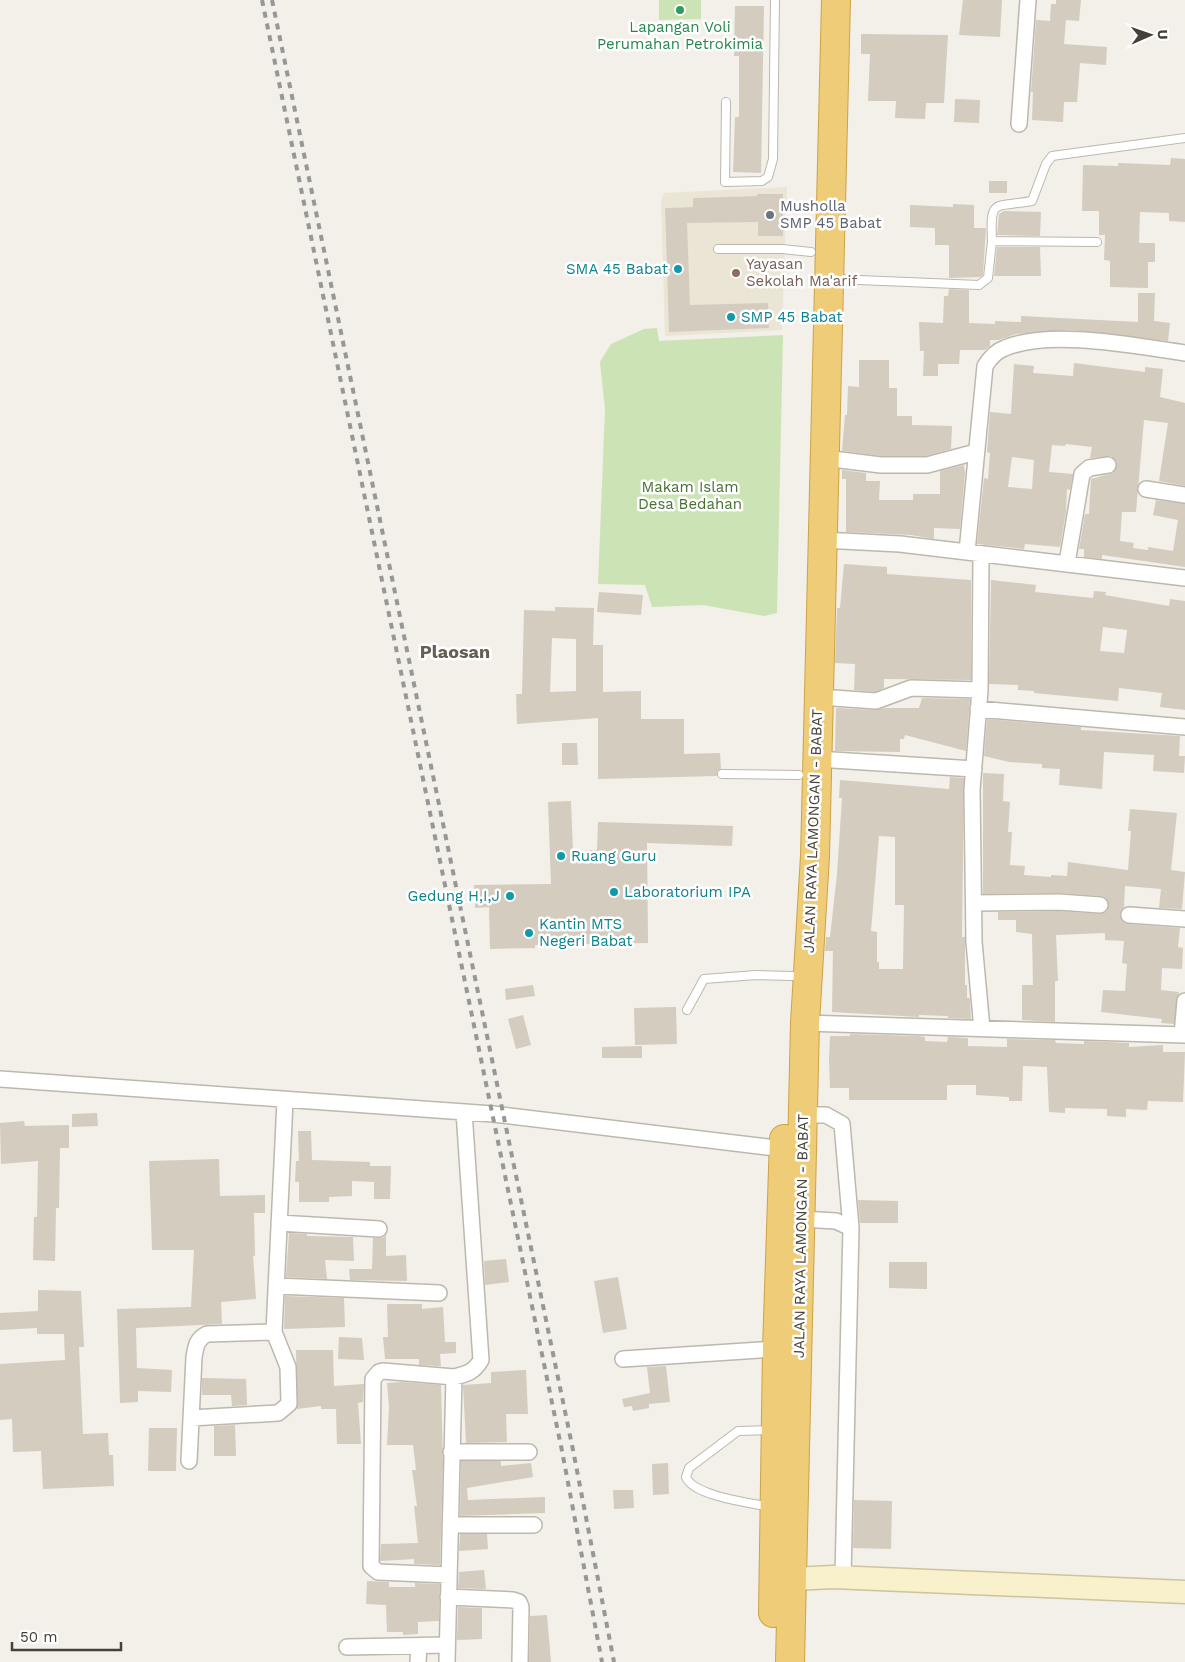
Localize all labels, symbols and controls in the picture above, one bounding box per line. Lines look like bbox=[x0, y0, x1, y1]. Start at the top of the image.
marker: Lapangan Voli Perumahan Petrokimia bbox=[674, 4, 686, 16]
north arrow bbox=[1125, 10, 1175, 60]
place label: Lapangan Voli Perumahan Petrokimia bbox=[597, 18, 763, 53]
text: U bbox=[1155, 29, 1171, 40]
place label: Musholla SMP 45 Babat bbox=[780, 197, 882, 232]
marker: Musholla SMP 45 Babat bbox=[764, 209, 776, 221]
place label: Yayasan Sekolah Ma'arif bbox=[746, 255, 857, 290]
place label: SMA 45 Babat bbox=[566, 260, 669, 278]
marker: SMA 45 Babat bbox=[672, 263, 684, 275]
marker: Yayasan Sekolah Ma'arif bbox=[730, 267, 742, 279]
place label: SMP 45 Babat bbox=[741, 308, 843, 326]
marker: SMP 45 Babat bbox=[725, 311, 737, 323]
park label: Makam Islam Desa Bedahan bbox=[638, 478, 742, 513]
district label: Plaosan bbox=[420, 641, 490, 662]
street label: JALAN RAYA LAMONGAN - BABAT bbox=[800, 709, 826, 953]
place label: Ruang Guru bbox=[571, 847, 656, 865]
marker: Ruang Guru bbox=[555, 850, 567, 862]
place label: Laboratorium IPA bbox=[624, 883, 751, 901]
marker: Laboratorium IPA bbox=[608, 886, 620, 898]
place label: Gedung H,I,J bbox=[408, 887, 500, 905]
marker: Gedung H,I,J bbox=[504, 890, 516, 902]
place label: Kantin MTS Negeri Babat bbox=[539, 915, 633, 950]
marker: Kantin MTS Negeri Babat bbox=[523, 927, 535, 939]
street label: JALAN RAYA LAMONGAN - BABAT bbox=[790, 1114, 812, 1358]
scale bar bbox=[12, 1620, 121, 1652]
text: 50 m bbox=[20, 1628, 57, 1646]

